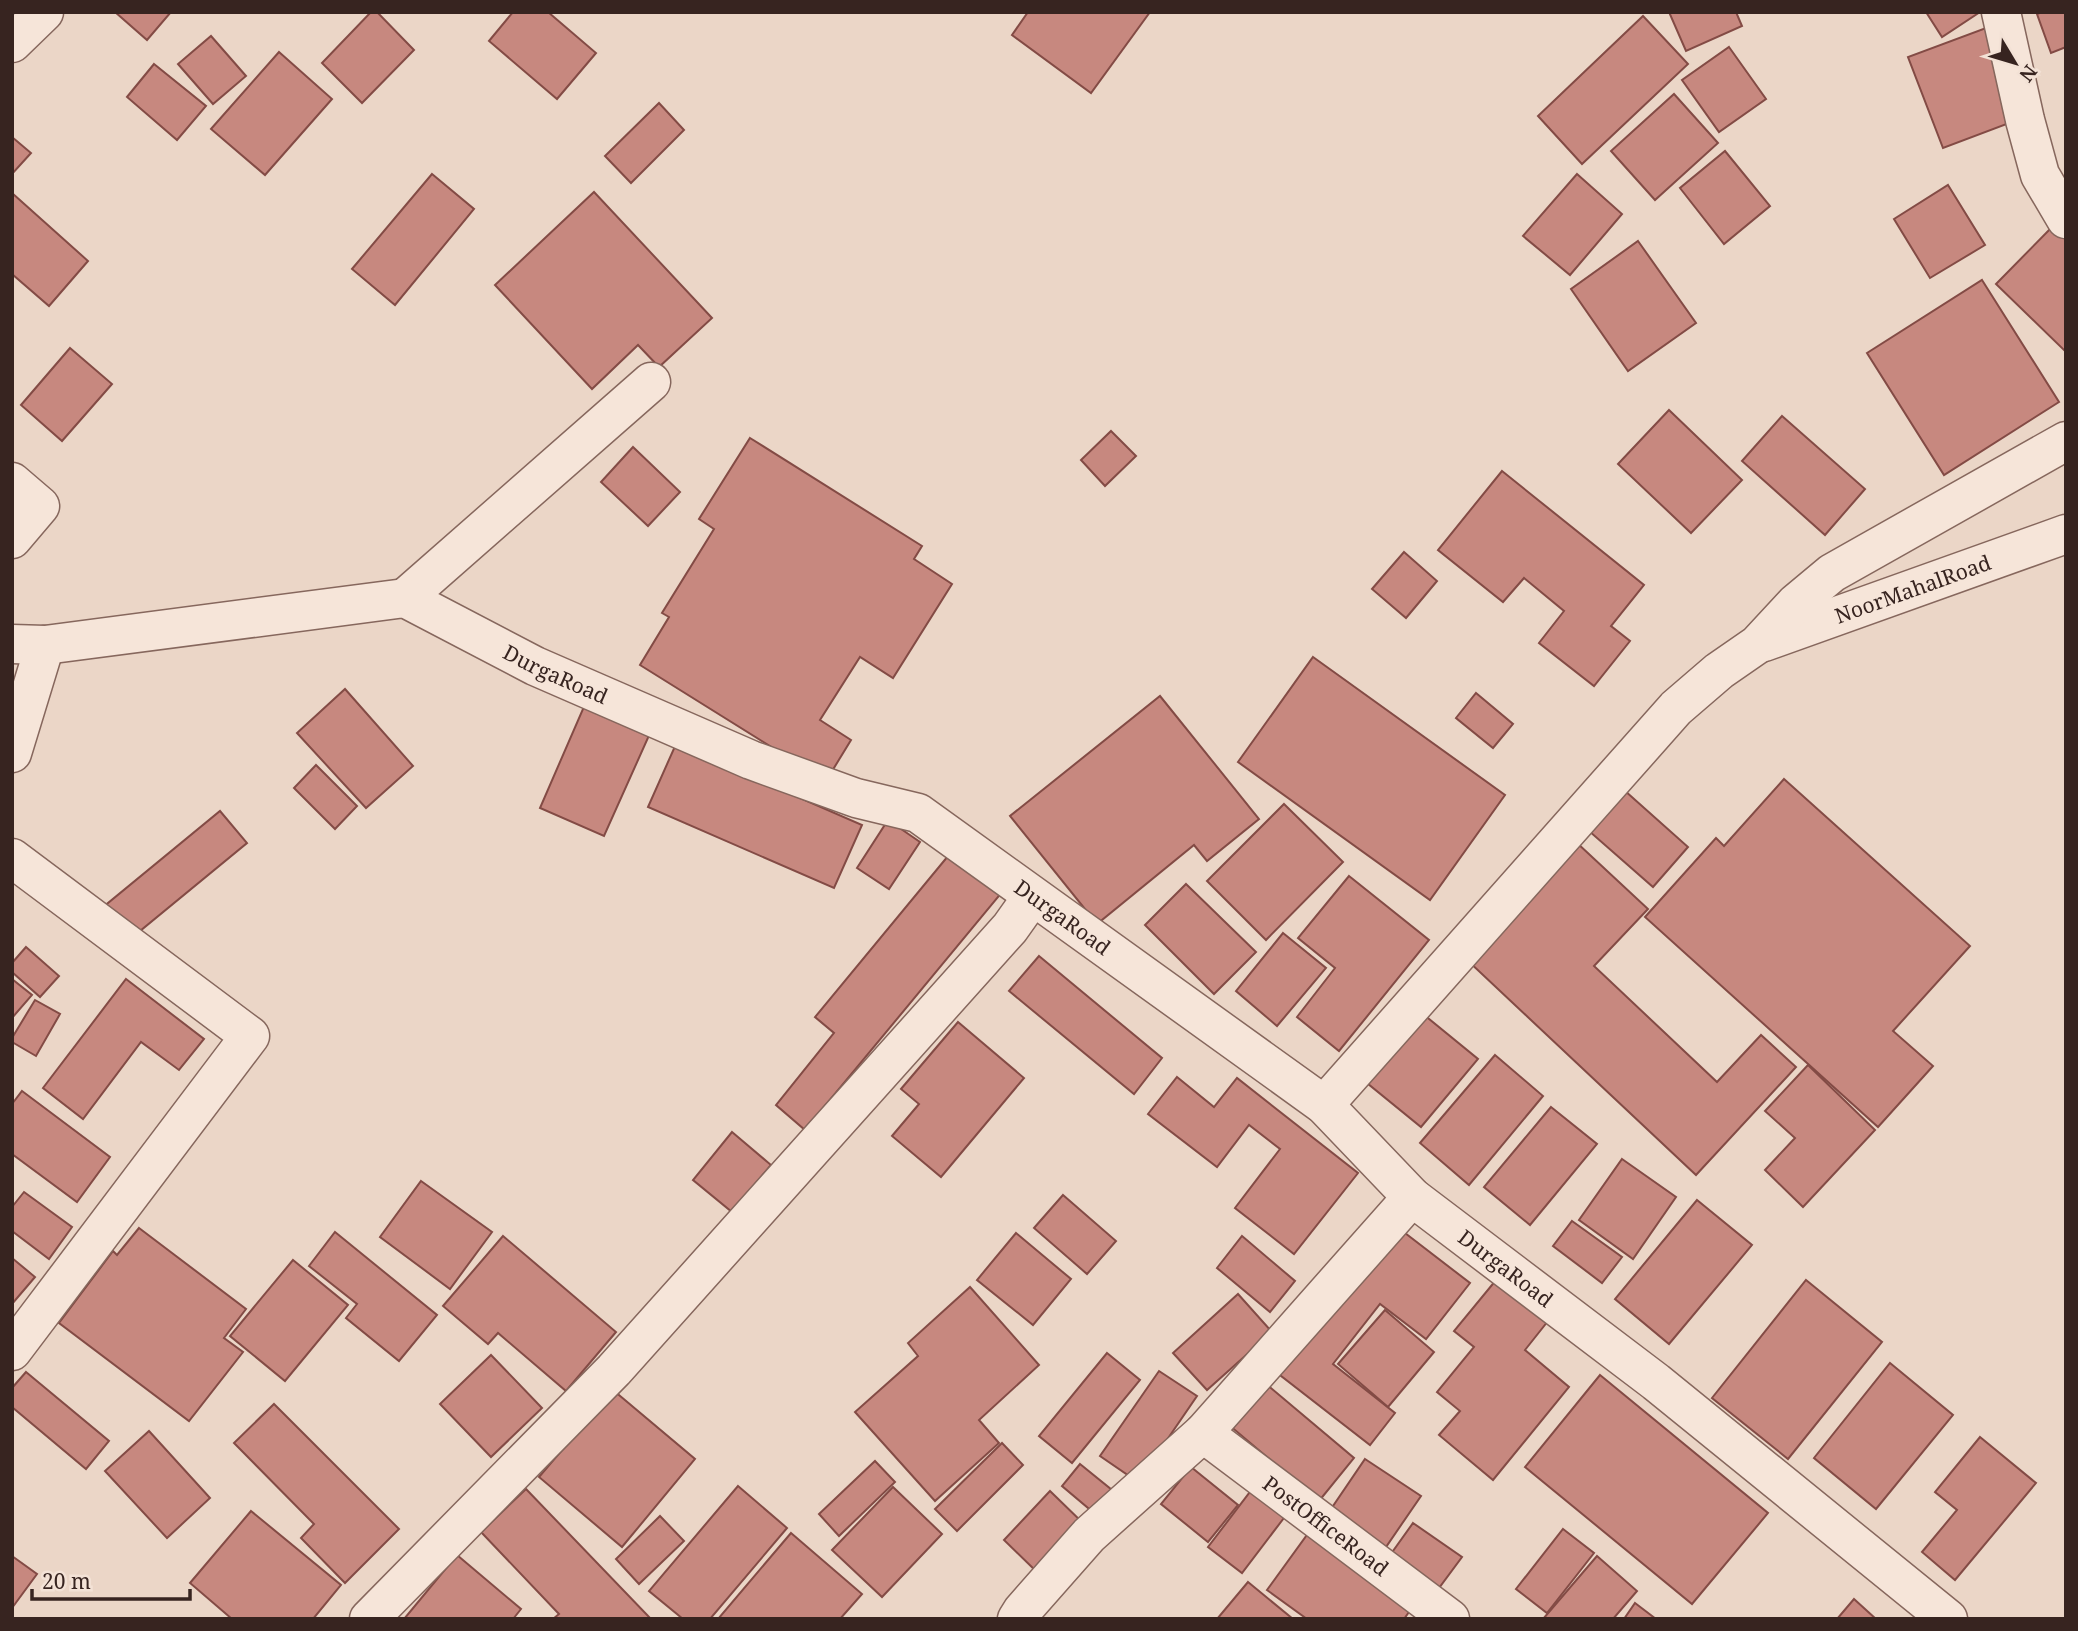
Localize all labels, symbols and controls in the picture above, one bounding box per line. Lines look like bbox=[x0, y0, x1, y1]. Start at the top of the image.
north arrow bbox=[1980, 28, 2050, 98]
text: N bbox=[2014, 60, 2043, 87]
street label: NoorMahalRoad bbox=[1831, 548, 1995, 630]
street label: DurgaRoad bbox=[498, 638, 613, 710]
street label: DurgaRoad bbox=[1009, 873, 1117, 961]
street label: DurgaRoad bbox=[1453, 1223, 1559, 1313]
street label: PostOfficeRoad bbox=[1257, 1469, 1395, 1582]
scale bar bbox=[32, 1558, 189, 1602]
text: 20 m bbox=[42, 1567, 91, 1595]

